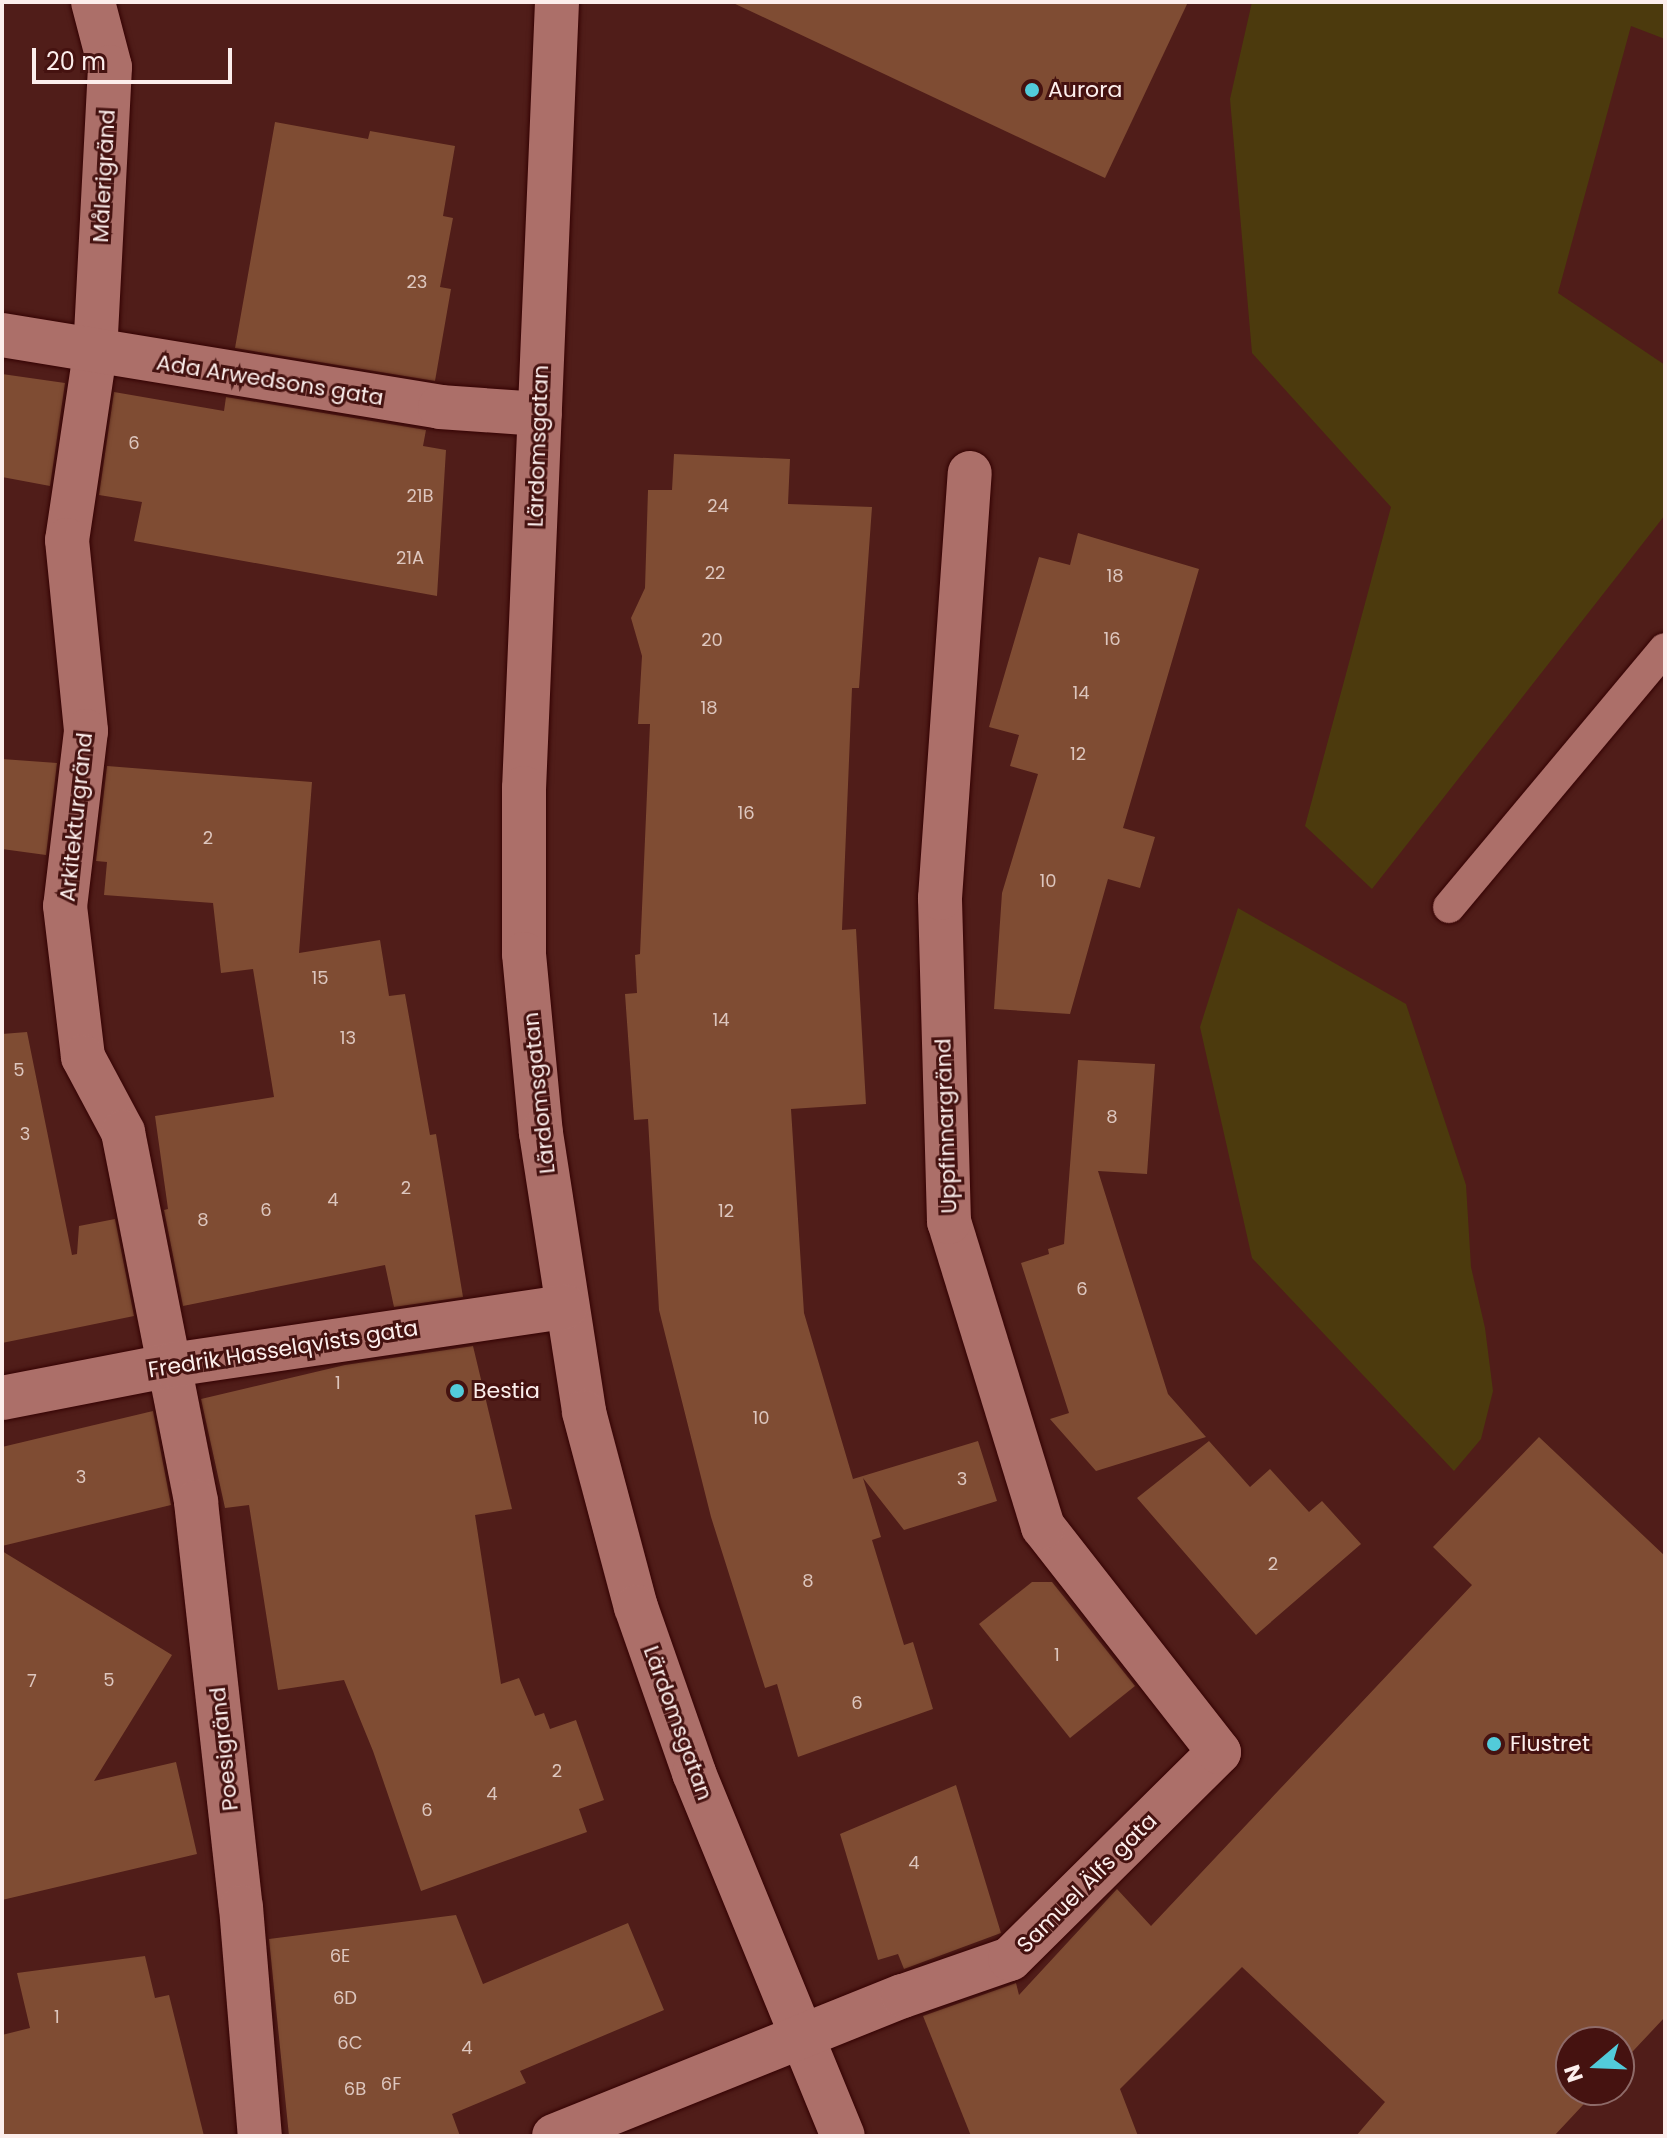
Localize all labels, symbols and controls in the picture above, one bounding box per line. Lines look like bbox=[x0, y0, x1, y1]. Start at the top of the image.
scale bar bbox=[36, 32, 236, 82]
text: 20 m bbox=[46, 45, 106, 78]
place label: Aurora bbox=[1048, 77, 1122, 103]
marker: Aurora bbox=[1023, 81, 1041, 99]
street label: Målerigränd bbox=[87, 109, 121, 243]
house number: 23 bbox=[407, 271, 427, 293]
street label: Ada Arwedsons gata bbox=[155, 349, 385, 411]
street label: Lärdomsgatan bbox=[522, 364, 554, 528]
house number: 6 bbox=[128, 432, 140, 454]
house number: 21B bbox=[406, 485, 434, 507]
house number: 24 bbox=[707, 495, 729, 517]
house number: 21A bbox=[396, 547, 424, 569]
house number: 22 bbox=[705, 562, 725, 584]
house number: 18 bbox=[1106, 565, 1124, 587]
house number: 16 bbox=[1103, 628, 1121, 650]
house number: 20 bbox=[701, 629, 723, 651]
house number: 14 bbox=[1072, 682, 1090, 704]
house number: 18 bbox=[700, 697, 718, 719]
street label: Arkitekturgränd bbox=[54, 731, 98, 903]
house number: 12 bbox=[1070, 743, 1086, 765]
house number: 16 bbox=[737, 802, 755, 824]
house number: 2 bbox=[203, 827, 213, 849]
house number: 10 bbox=[1039, 870, 1057, 892]
house number: 15 bbox=[311, 967, 329, 989]
house number: 14 bbox=[712, 1009, 730, 1031]
street label: Lärdomsgatan bbox=[517, 1011, 561, 1175]
house number: 13 bbox=[340, 1027, 356, 1049]
street label: Uppfinnargränd bbox=[930, 1038, 962, 1214]
house number: 5 bbox=[13, 1059, 25, 1081]
house number: 8 bbox=[1106, 1106, 1118, 1128]
house number: 3 bbox=[20, 1123, 30, 1145]
house number: 2 bbox=[401, 1177, 411, 1199]
house number: 4 bbox=[327, 1189, 339, 1211]
house number: 6 bbox=[260, 1199, 272, 1221]
house number: 12 bbox=[718, 1200, 734, 1222]
house number: 8 bbox=[197, 1209, 209, 1231]
house number: 6 bbox=[1076, 1278, 1088, 1300]
street label: Fredrik Hasselqvists gata bbox=[146, 1315, 420, 1383]
house number: 1 bbox=[335, 1372, 341, 1394]
place label: Bestia bbox=[473, 1378, 540, 1404]
marker: Bestia bbox=[448, 1382, 466, 1400]
house number: 10 bbox=[752, 1407, 770, 1429]
house number: 3 bbox=[76, 1466, 86, 1488]
house number: 3 bbox=[957, 1468, 967, 1490]
house number: 2 bbox=[1268, 1553, 1278, 1575]
house number: 8 bbox=[802, 1570, 814, 1592]
street label: Lärdomsgatan bbox=[638, 1642, 718, 1804]
house number: 1 bbox=[1054, 1644, 1060, 1666]
house number: 5 bbox=[103, 1669, 115, 1691]
house number: 7 bbox=[27, 1670, 37, 1692]
street label: Poesigränd bbox=[204, 1686, 244, 1812]
house number: 6 bbox=[851, 1692, 863, 1714]
place label: Flustret bbox=[1510, 1731, 1590, 1757]
marker: Flustret bbox=[1485, 1735, 1503, 1753]
house number: 2 bbox=[552, 1760, 562, 1782]
house number: 4 bbox=[486, 1783, 498, 1805]
house number: 6 bbox=[421, 1799, 433, 1821]
street label: Samuel Älfs gata bbox=[1012, 1808, 1162, 1958]
house number: 4 bbox=[908, 1852, 920, 1874]
house number: 6E bbox=[330, 1945, 350, 1967]
house number: 6D bbox=[333, 1987, 357, 2009]
house number: 1 bbox=[54, 2006, 60, 2028]
north arrow bbox=[1555, 2026, 1635, 2106]
house number: 6C bbox=[337, 2032, 363, 2054]
house number: 4 bbox=[461, 2037, 473, 2059]
text: N bbox=[1556, 2060, 1591, 2086]
house number: 6F bbox=[381, 2073, 401, 2095]
house number: 6B bbox=[344, 2078, 366, 2100]

